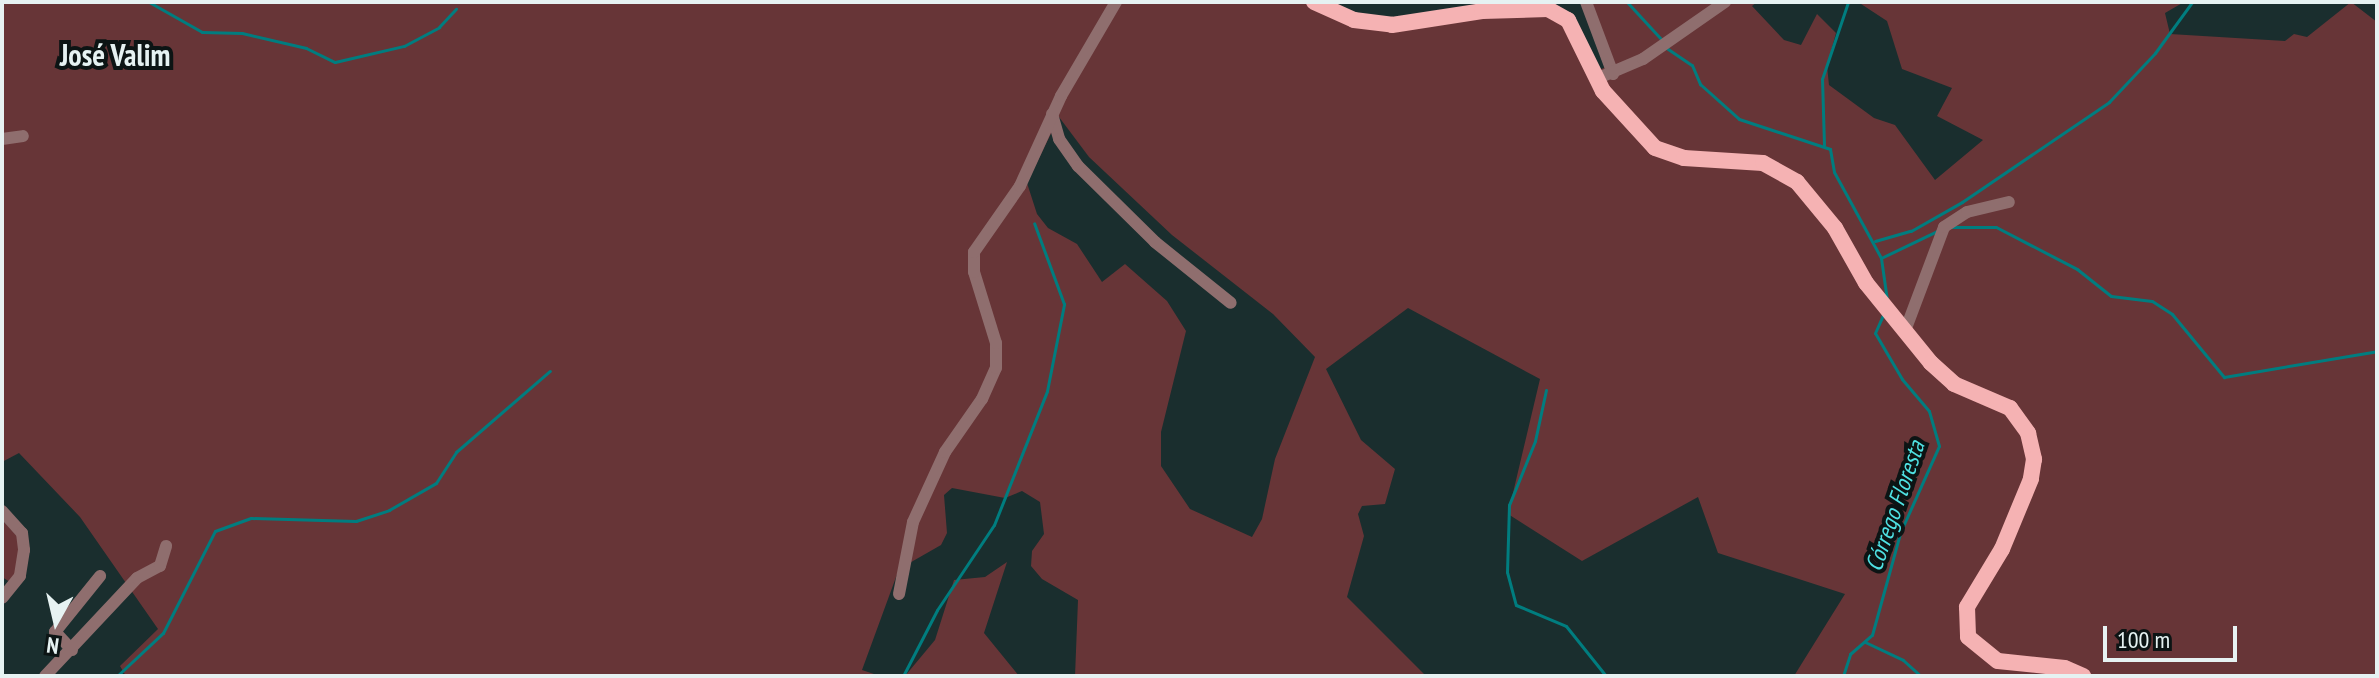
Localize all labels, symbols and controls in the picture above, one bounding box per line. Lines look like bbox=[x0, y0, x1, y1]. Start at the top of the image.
district label: José Valim bbox=[59, 37, 171, 73]
water label: Córrego Floresta bbox=[1859, 437, 1931, 575]
north arrow bbox=[16, 582, 96, 662]
scale bar bbox=[2107, 610, 2241, 660]
text: 100 m bbox=[2117, 624, 2170, 655]
text: N bbox=[45, 631, 61, 660]

